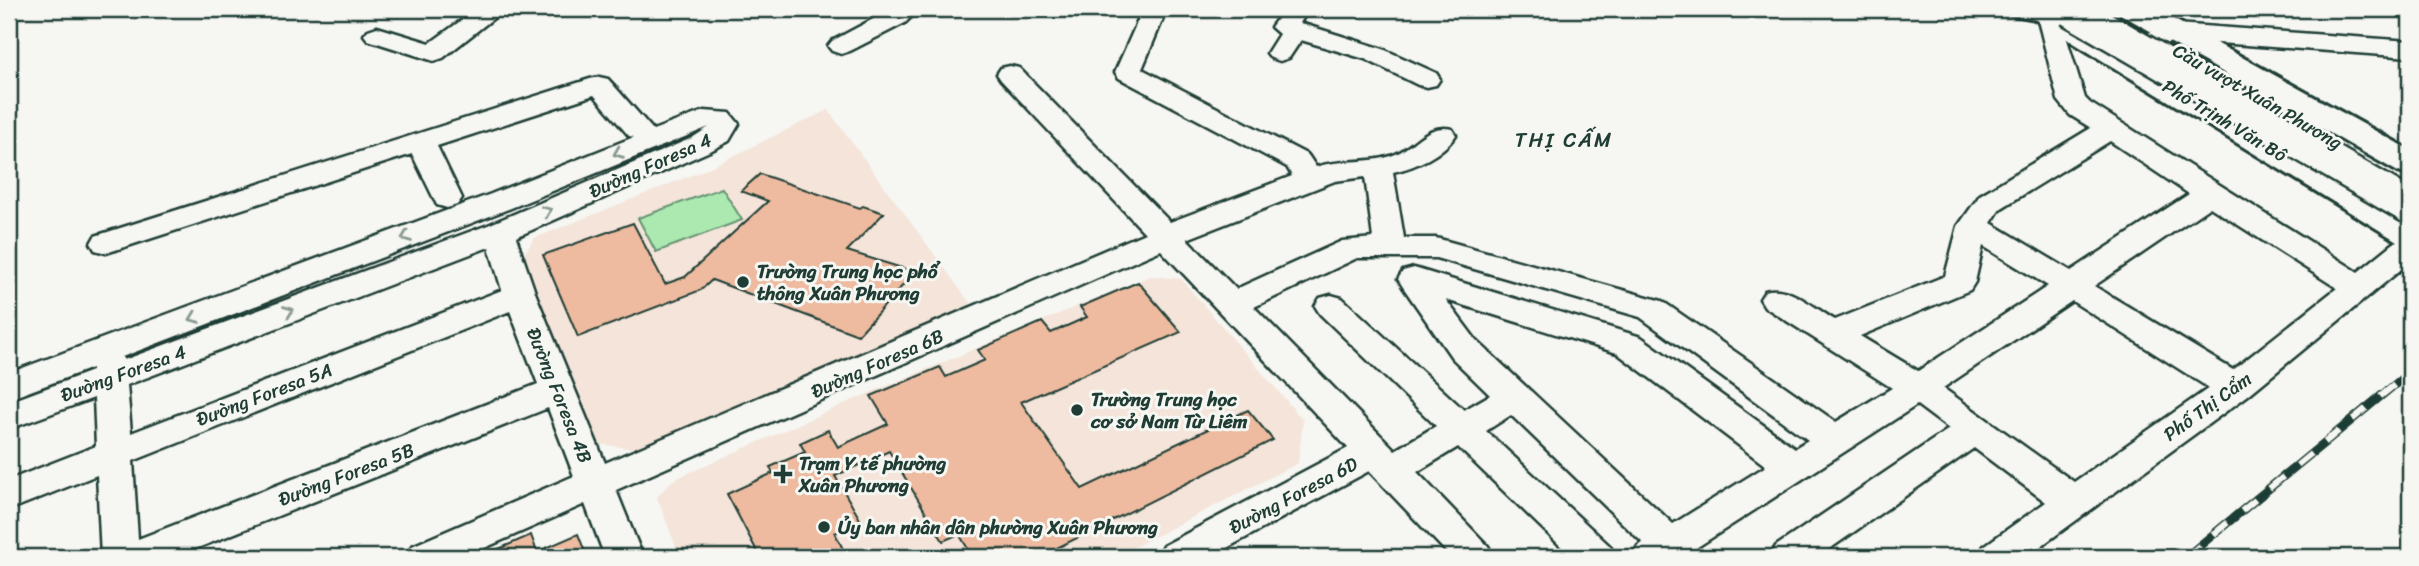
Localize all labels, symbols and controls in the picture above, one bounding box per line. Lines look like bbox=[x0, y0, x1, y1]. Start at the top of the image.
street label: Cầu vượt Xuân Phương bbox=[2167, 34, 2349, 159]
street label: Phố Trịnh Văn Bô bbox=[2156, 70, 2294, 171]
district label: THỊ CẤM bbox=[1515, 121, 1613, 159]
street label: Đường Foresa 4 bbox=[583, 124, 717, 207]
one-way arrow bbox=[613, 145, 625, 159]
one-way arrow bbox=[540, 205, 552, 219]
one-way arrow bbox=[401, 228, 413, 242]
place label: Trường Trung học phổ thông Xuân Phương bbox=[757, 255, 941, 310]
marker: Trường Trung học phổ thông Xuân Phương bbox=[735, 274, 751, 290]
one-way arrow bbox=[283, 305, 295, 319]
one-way arrow bbox=[188, 310, 200, 324]
street label: Đường Foresa 6B bbox=[805, 319, 949, 408]
street label: Đường Foresa 4B bbox=[517, 322, 602, 468]
street label: Đường Foresa 4 bbox=[56, 335, 191, 412]
street label: Đường Foresa 5A bbox=[191, 353, 337, 436]
street label: Phố Thị Cẩm bbox=[2156, 363, 2259, 450]
place label: Trường Trung học cơ sở Nam Từ Liêm bbox=[1090, 383, 1248, 438]
marker: Trường Trung học cơ sở Nam Từ Liêm bbox=[1069, 402, 1085, 418]
street label: Đường Foresa 5B bbox=[273, 433, 419, 516]
place label: Trạm Y tế phường Xuân Phương bbox=[798, 447, 946, 502]
street label: Đường Foresa 6D bbox=[1223, 447, 1364, 543]
marker: Trạm Y tế phường Xuân Phương bbox=[773, 464, 793, 484]
place label: Ủy ban nhân dân phường Xuân Phương bbox=[838, 511, 1158, 544]
marker: Ủy ban nhân dân phường Xuân Phương bbox=[816, 519, 832, 535]

